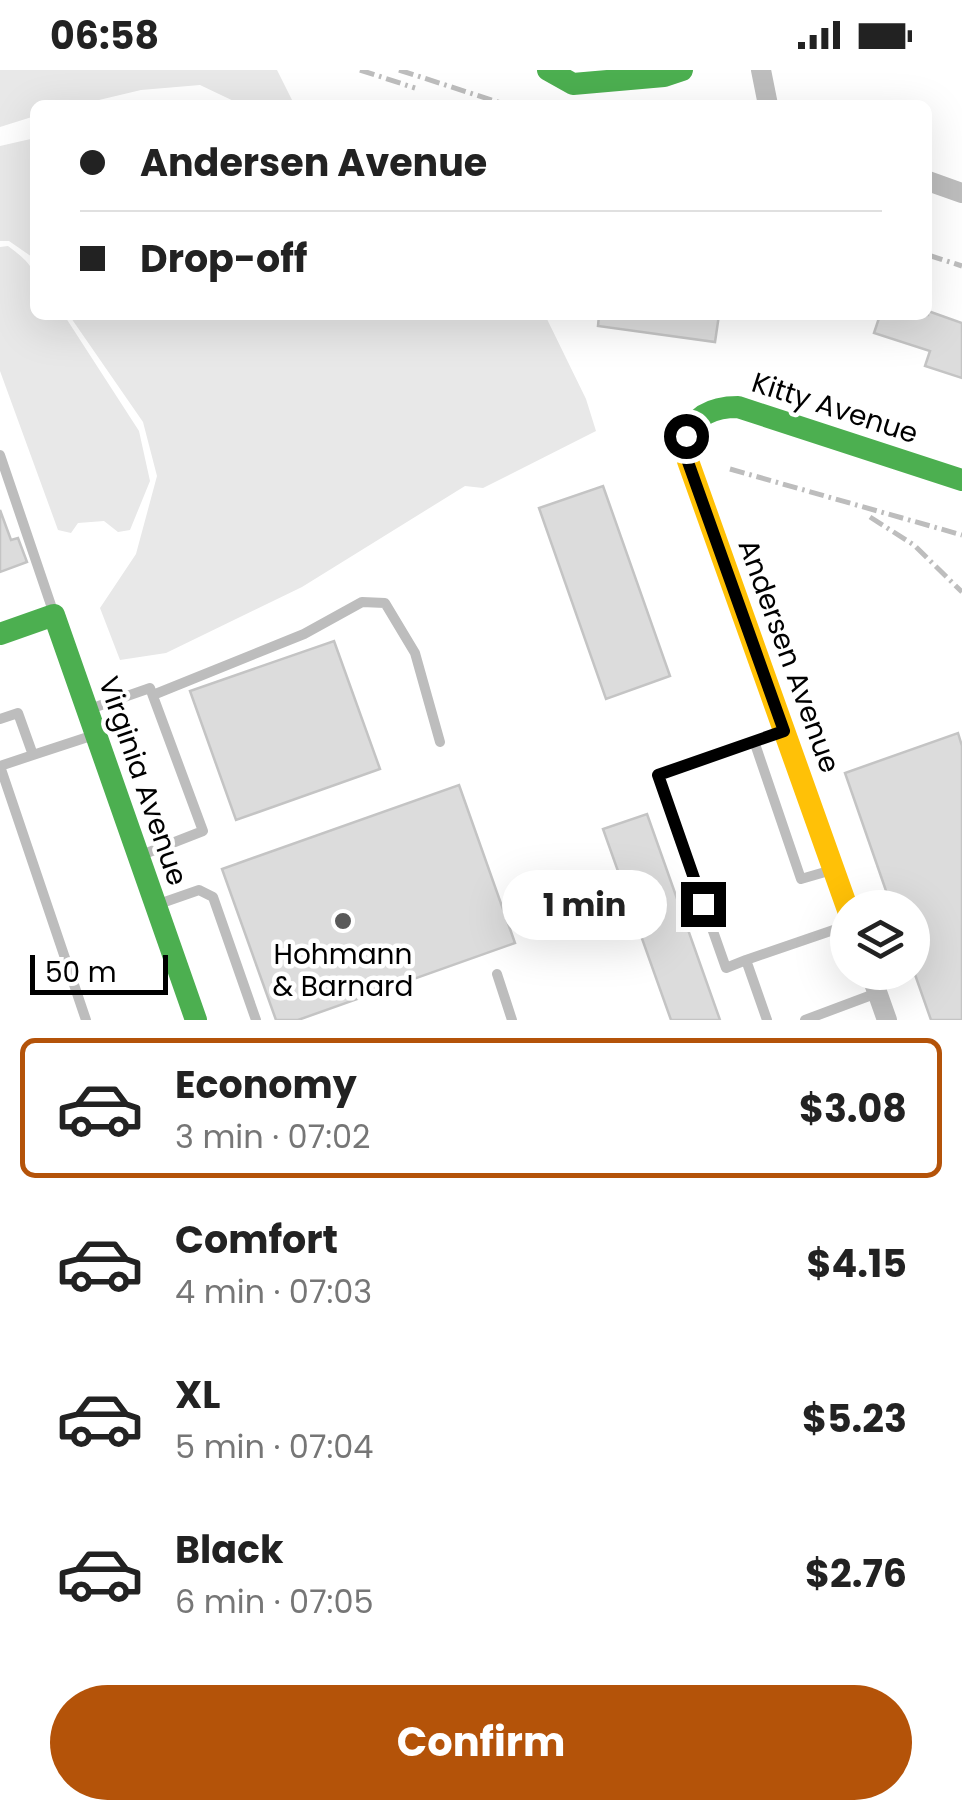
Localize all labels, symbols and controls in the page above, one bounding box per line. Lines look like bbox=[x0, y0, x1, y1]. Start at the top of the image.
text: 06:58 bbox=[50, 9, 159, 62]
text: Andersen Avenue bbox=[140, 136, 487, 189]
text: Drop-off bbox=[140, 232, 308, 285]
street label: Kitty Avenue bbox=[747, 363, 923, 453]
route start bbox=[664, 414, 709, 459]
street label: Andersen Avenue bbox=[729, 534, 849, 778]
street label: Virginia Avenue bbox=[89, 671, 197, 891]
callout: 1 min bbox=[503, 869, 668, 939]
text: 1 min bbox=[543, 882, 626, 927]
route end bbox=[681, 882, 726, 927]
map controls bbox=[830, 890, 930, 990]
button: layers bbox=[830, 890, 930, 990]
marker: Hohmann & Barnard bbox=[332, 910, 354, 932]
place label: Hohmann & Barnard bbox=[273, 935, 413, 1006]
scale bar bbox=[30, 950, 168, 994]
text: 50 m bbox=[45, 953, 116, 992]
text: Economy bbox=[175, 1058, 357, 1111]
icon: car bbox=[55, 1063, 145, 1153]
text: $3.08 bbox=[799, 1082, 907, 1135]
text: 3 min · 07:02 bbox=[175, 1114, 370, 1159]
text: Comfort bbox=[175, 1213, 338, 1266]
icon: car bbox=[55, 1218, 145, 1308]
text: $4.15 bbox=[807, 1237, 907, 1290]
text: 4 min · 07:03 bbox=[175, 1269, 372, 1314]
text: XL bbox=[175, 1368, 220, 1421]
icon: car bbox=[55, 1373, 145, 1463]
text: $5.23 bbox=[802, 1392, 907, 1445]
text: 5 min · 07:04 bbox=[175, 1424, 373, 1469]
text: Black bbox=[175, 1523, 284, 1576]
icon: car bbox=[55, 1528, 145, 1618]
text: $2.76 bbox=[805, 1547, 907, 1600]
text: 6 min · 07:05 bbox=[175, 1579, 374, 1624]
button: Confirm bbox=[50, 1685, 912, 1800]

